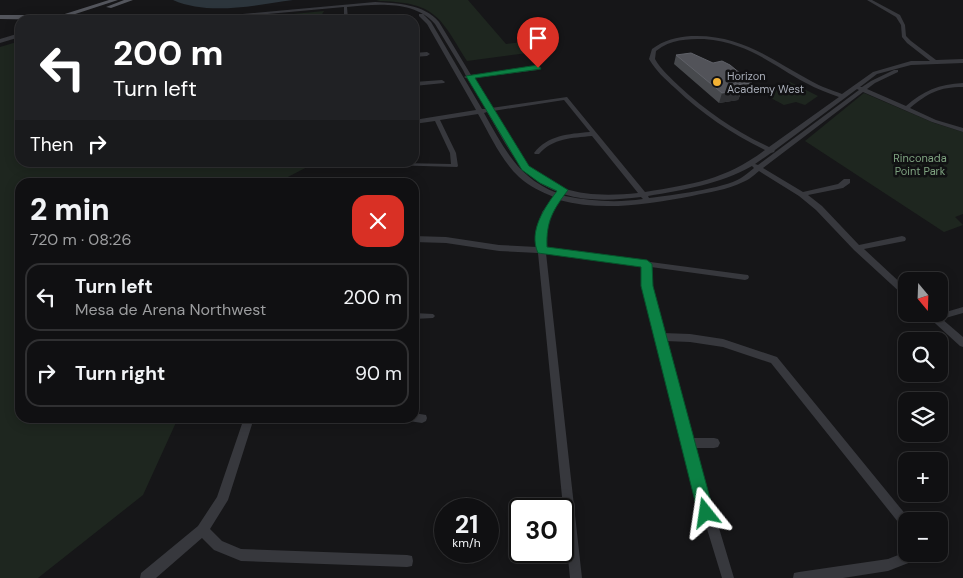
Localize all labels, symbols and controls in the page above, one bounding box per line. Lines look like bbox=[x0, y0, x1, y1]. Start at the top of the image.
pin bbox=[517, 17, 559, 68]
icon: arrive bbox=[524, 24, 552, 52]
text: 200 m bbox=[113, 30, 224, 76]
icon: left bbox=[30, 35, 95, 100]
place label: Horizon Academy West bbox=[727, 69, 804, 96]
text: Turn left bbox=[113, 74, 197, 103]
marker: Horizon Academy West bbox=[711, 76, 723, 88]
icon: right bbox=[83, 130, 111, 158]
text: Then bbox=[30, 132, 73, 157]
park label: Rinconada Point Park bbox=[893, 151, 947, 178]
text: 2 min bbox=[30, 190, 110, 229]
button: close bbox=[352, 195, 404, 247]
text: 720 m · 08:26 bbox=[30, 229, 132, 250]
north arrow bbox=[898, 272, 948, 322]
map controls bbox=[898, 272, 948, 562]
text: Turn left bbox=[75, 274, 153, 299]
icon: left bbox=[32, 283, 60, 311]
text: 200 m bbox=[343, 285, 402, 310]
text: Mesa de Arena Northwest bbox=[75, 299, 266, 320]
button: search bbox=[898, 332, 948, 382]
icon: right bbox=[32, 359, 60, 387]
text: Turn right bbox=[75, 361, 165, 386]
text: 90 m bbox=[355, 361, 402, 386]
button: layers bbox=[898, 392, 948, 442]
button: + bbox=[898, 452, 948, 502]
position arrow bbox=[679, 486, 731, 538]
speed limit sign: 30 bbox=[509, 498, 574, 563]
text: 21 bbox=[455, 508, 478, 541]
button: − bbox=[898, 512, 948, 562]
text: km/h bbox=[452, 535, 481, 551]

